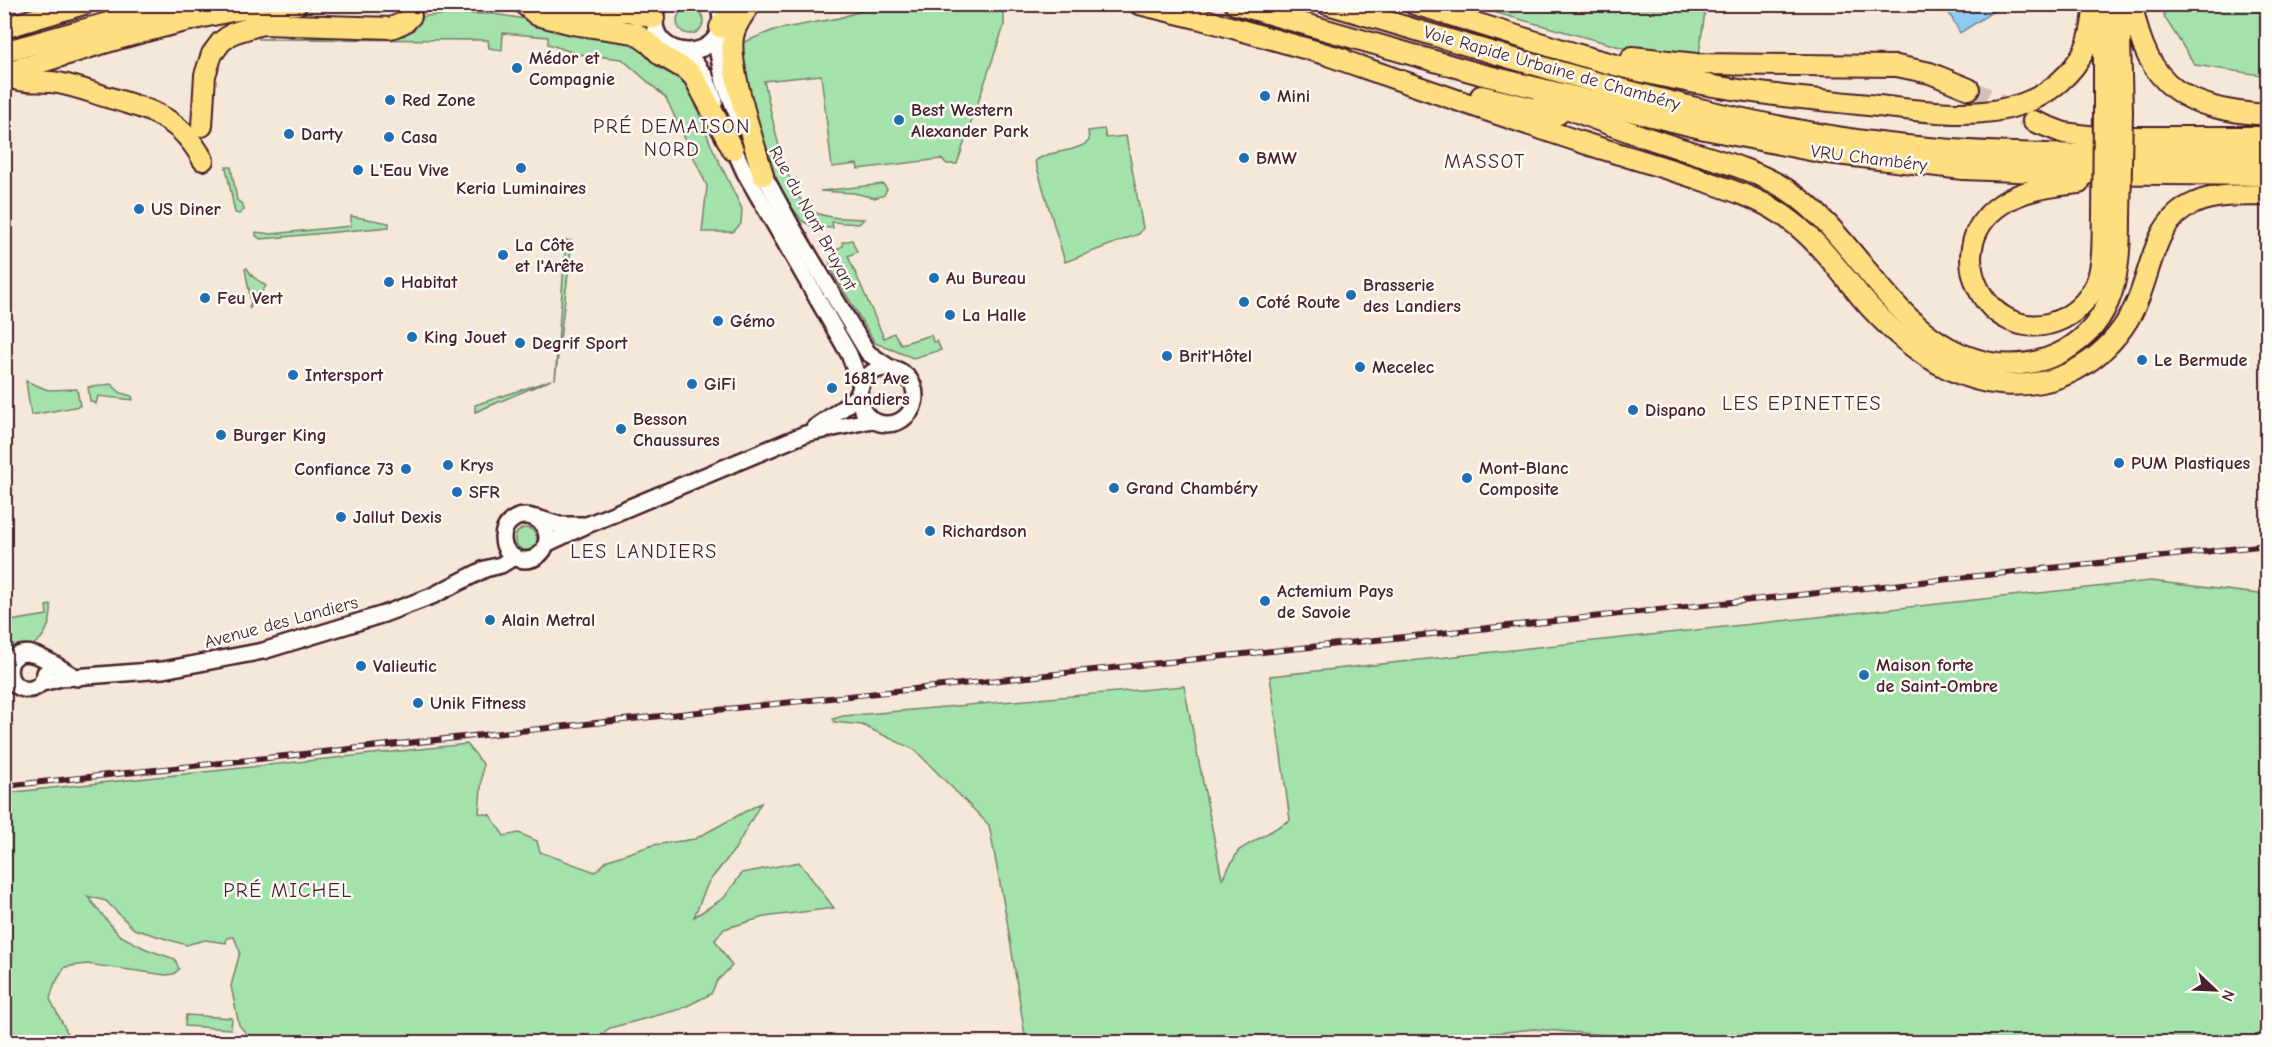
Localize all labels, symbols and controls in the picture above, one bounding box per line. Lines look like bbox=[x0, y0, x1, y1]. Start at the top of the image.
street label: Voie Rapide Urbaine de Chambéry bbox=[1421, 22, 1684, 116]
place label: Médor et Compagnie bbox=[529, 48, 615, 90]
marker: Médor et Compagnie bbox=[510, 61, 524, 75]
place label: Mini bbox=[1277, 86, 1310, 107]
marker: Mini bbox=[1258, 89, 1272, 103]
place label: Red Zone bbox=[402, 90, 476, 111]
marker: Red Zone bbox=[383, 93, 397, 107]
place label: Best Western Alexander Park bbox=[911, 100, 1029, 142]
marker: Best Western Alexander Park bbox=[892, 113, 906, 127]
district label: PRÉ DEMAISON NORD bbox=[593, 115, 751, 161]
place label: Darty bbox=[301, 124, 344, 145]
marker: Darty bbox=[282, 127, 296, 141]
place label: Casa bbox=[401, 127, 438, 148]
marker: Casa bbox=[382, 130, 396, 144]
street label: VRU Chambéry bbox=[1809, 141, 1929, 176]
street label: Rue du Nant Bruyant bbox=[764, 142, 861, 295]
place label: BMW bbox=[1256, 148, 1298, 169]
district label: MASSOT bbox=[1444, 150, 1526, 173]
marker: BMW bbox=[1237, 151, 1251, 165]
place label: L'Eau Vive bbox=[370, 160, 449, 181]
marker: Keria Luminaires bbox=[514, 161, 528, 175]
marker: L'Eau Vive bbox=[351, 163, 365, 177]
place label: Keria Luminaires bbox=[456, 178, 586, 199]
place label: US Diner bbox=[151, 199, 221, 220]
marker: US Diner bbox=[132, 202, 146, 216]
place label: La Côte et l'Arête bbox=[515, 235, 584, 277]
marker: La Côte et l'Arête bbox=[496, 248, 510, 262]
place label: Au Bureau bbox=[946, 268, 1026, 289]
marker: Au Bureau bbox=[927, 271, 941, 285]
place label: Habitat bbox=[401, 272, 458, 293]
marker: Habitat bbox=[382, 275, 396, 289]
place label: Brasserie des Landiers bbox=[1363, 275, 1461, 317]
place label: Feu Vert bbox=[217, 288, 284, 309]
marker: Brasserie des Landiers bbox=[1344, 288, 1358, 302]
marker: Feu Vert bbox=[198, 291, 212, 305]
place label: Coté Route bbox=[1256, 292, 1340, 313]
marker: Coté Route bbox=[1237, 295, 1251, 309]
place label: La Halle bbox=[962, 305, 1026, 326]
marker: La Halle bbox=[943, 308, 957, 322]
place label: Gémo bbox=[730, 311, 775, 332]
marker: Gémo bbox=[711, 314, 725, 328]
place label: King Jouet bbox=[424, 327, 507, 348]
marker: King Jouet bbox=[405, 330, 419, 344]
place label: Degrif Sport bbox=[532, 333, 628, 354]
marker: Degrif Sport bbox=[513, 336, 527, 350]
place label: Brit'Hôtel bbox=[1179, 346, 1252, 367]
marker: Brit'Hôtel bbox=[1160, 349, 1174, 363]
place label: Le Bermude bbox=[2154, 350, 2248, 371]
marker: Le Bermude bbox=[2135, 353, 2149, 367]
place label: Mecelec bbox=[1372, 357, 1435, 378]
marker: Mecelec bbox=[1353, 360, 1367, 374]
place label: Intersport bbox=[305, 365, 384, 386]
marker: Intersport bbox=[286, 368, 300, 382]
place label: 1681 Ave Landiers bbox=[844, 368, 910, 410]
place label: GiFi bbox=[704, 374, 736, 395]
marker: GiFi bbox=[685, 377, 699, 391]
marker: 1681 Ave Landiers bbox=[825, 381, 839, 395]
district label: LES EPINETTES bbox=[1722, 392, 1882, 415]
place label: Dispano bbox=[1645, 400, 1706, 421]
marker: Dispano bbox=[1626, 403, 1640, 417]
place label: Besson Chaussures bbox=[633, 409, 720, 451]
marker: Besson Chaussures bbox=[614, 422, 628, 436]
place label: Burger King bbox=[233, 425, 327, 446]
marker: Burger King bbox=[214, 428, 228, 442]
place label: PUM Plastiques bbox=[2131, 453, 2251, 474]
place label: Krys bbox=[460, 455, 494, 476]
marker: PUM Plastiques bbox=[2112, 456, 2126, 470]
marker: Krys bbox=[441, 458, 455, 472]
place label: Mont-Blanc Composite bbox=[1479, 458, 1569, 500]
place label: Confiance 73 bbox=[294, 459, 394, 480]
marker: Confiance 73 bbox=[399, 462, 413, 476]
marker: Mont-Blanc Composite bbox=[1460, 471, 1474, 485]
place label: Grand Chambéry bbox=[1126, 478, 1258, 499]
marker: Grand Chambéry bbox=[1107, 481, 1121, 495]
place label: SFR bbox=[469, 482, 500, 503]
marker: SFR bbox=[450, 485, 464, 499]
place label: Jallut Dexis bbox=[353, 507, 442, 528]
marker: Jallut Dexis bbox=[334, 510, 348, 524]
place label: Richardson bbox=[942, 521, 1027, 542]
marker: Richardson bbox=[923, 524, 937, 538]
district label: LES LANDIERS bbox=[570, 540, 718, 563]
place label: Actemium Pays de Savoie bbox=[1277, 581, 1394, 623]
street label: Avenue des Landiers bbox=[202, 592, 360, 653]
marker: Actemium Pays de Savoie bbox=[1258, 594, 1272, 608]
place label: Alain Metral bbox=[502, 610, 595, 631]
marker: Alain Metral bbox=[483, 613, 497, 627]
place label: Maison forte de Saint-Ombre bbox=[1876, 655, 1998, 697]
place label: Valieutic bbox=[373, 656, 437, 677]
marker: Valieutic bbox=[354, 659, 368, 673]
marker: Maison forte de Saint-Ombre bbox=[1857, 668, 1871, 682]
place label: Unik Fitness bbox=[430, 693, 526, 714]
marker: Unik Fitness bbox=[411, 696, 425, 710]
district label: PRÉ MICHEL bbox=[223, 879, 353, 902]
north arrow bbox=[2185, 960, 2245, 1020]
text: N bbox=[2218, 987, 2238, 1004]

